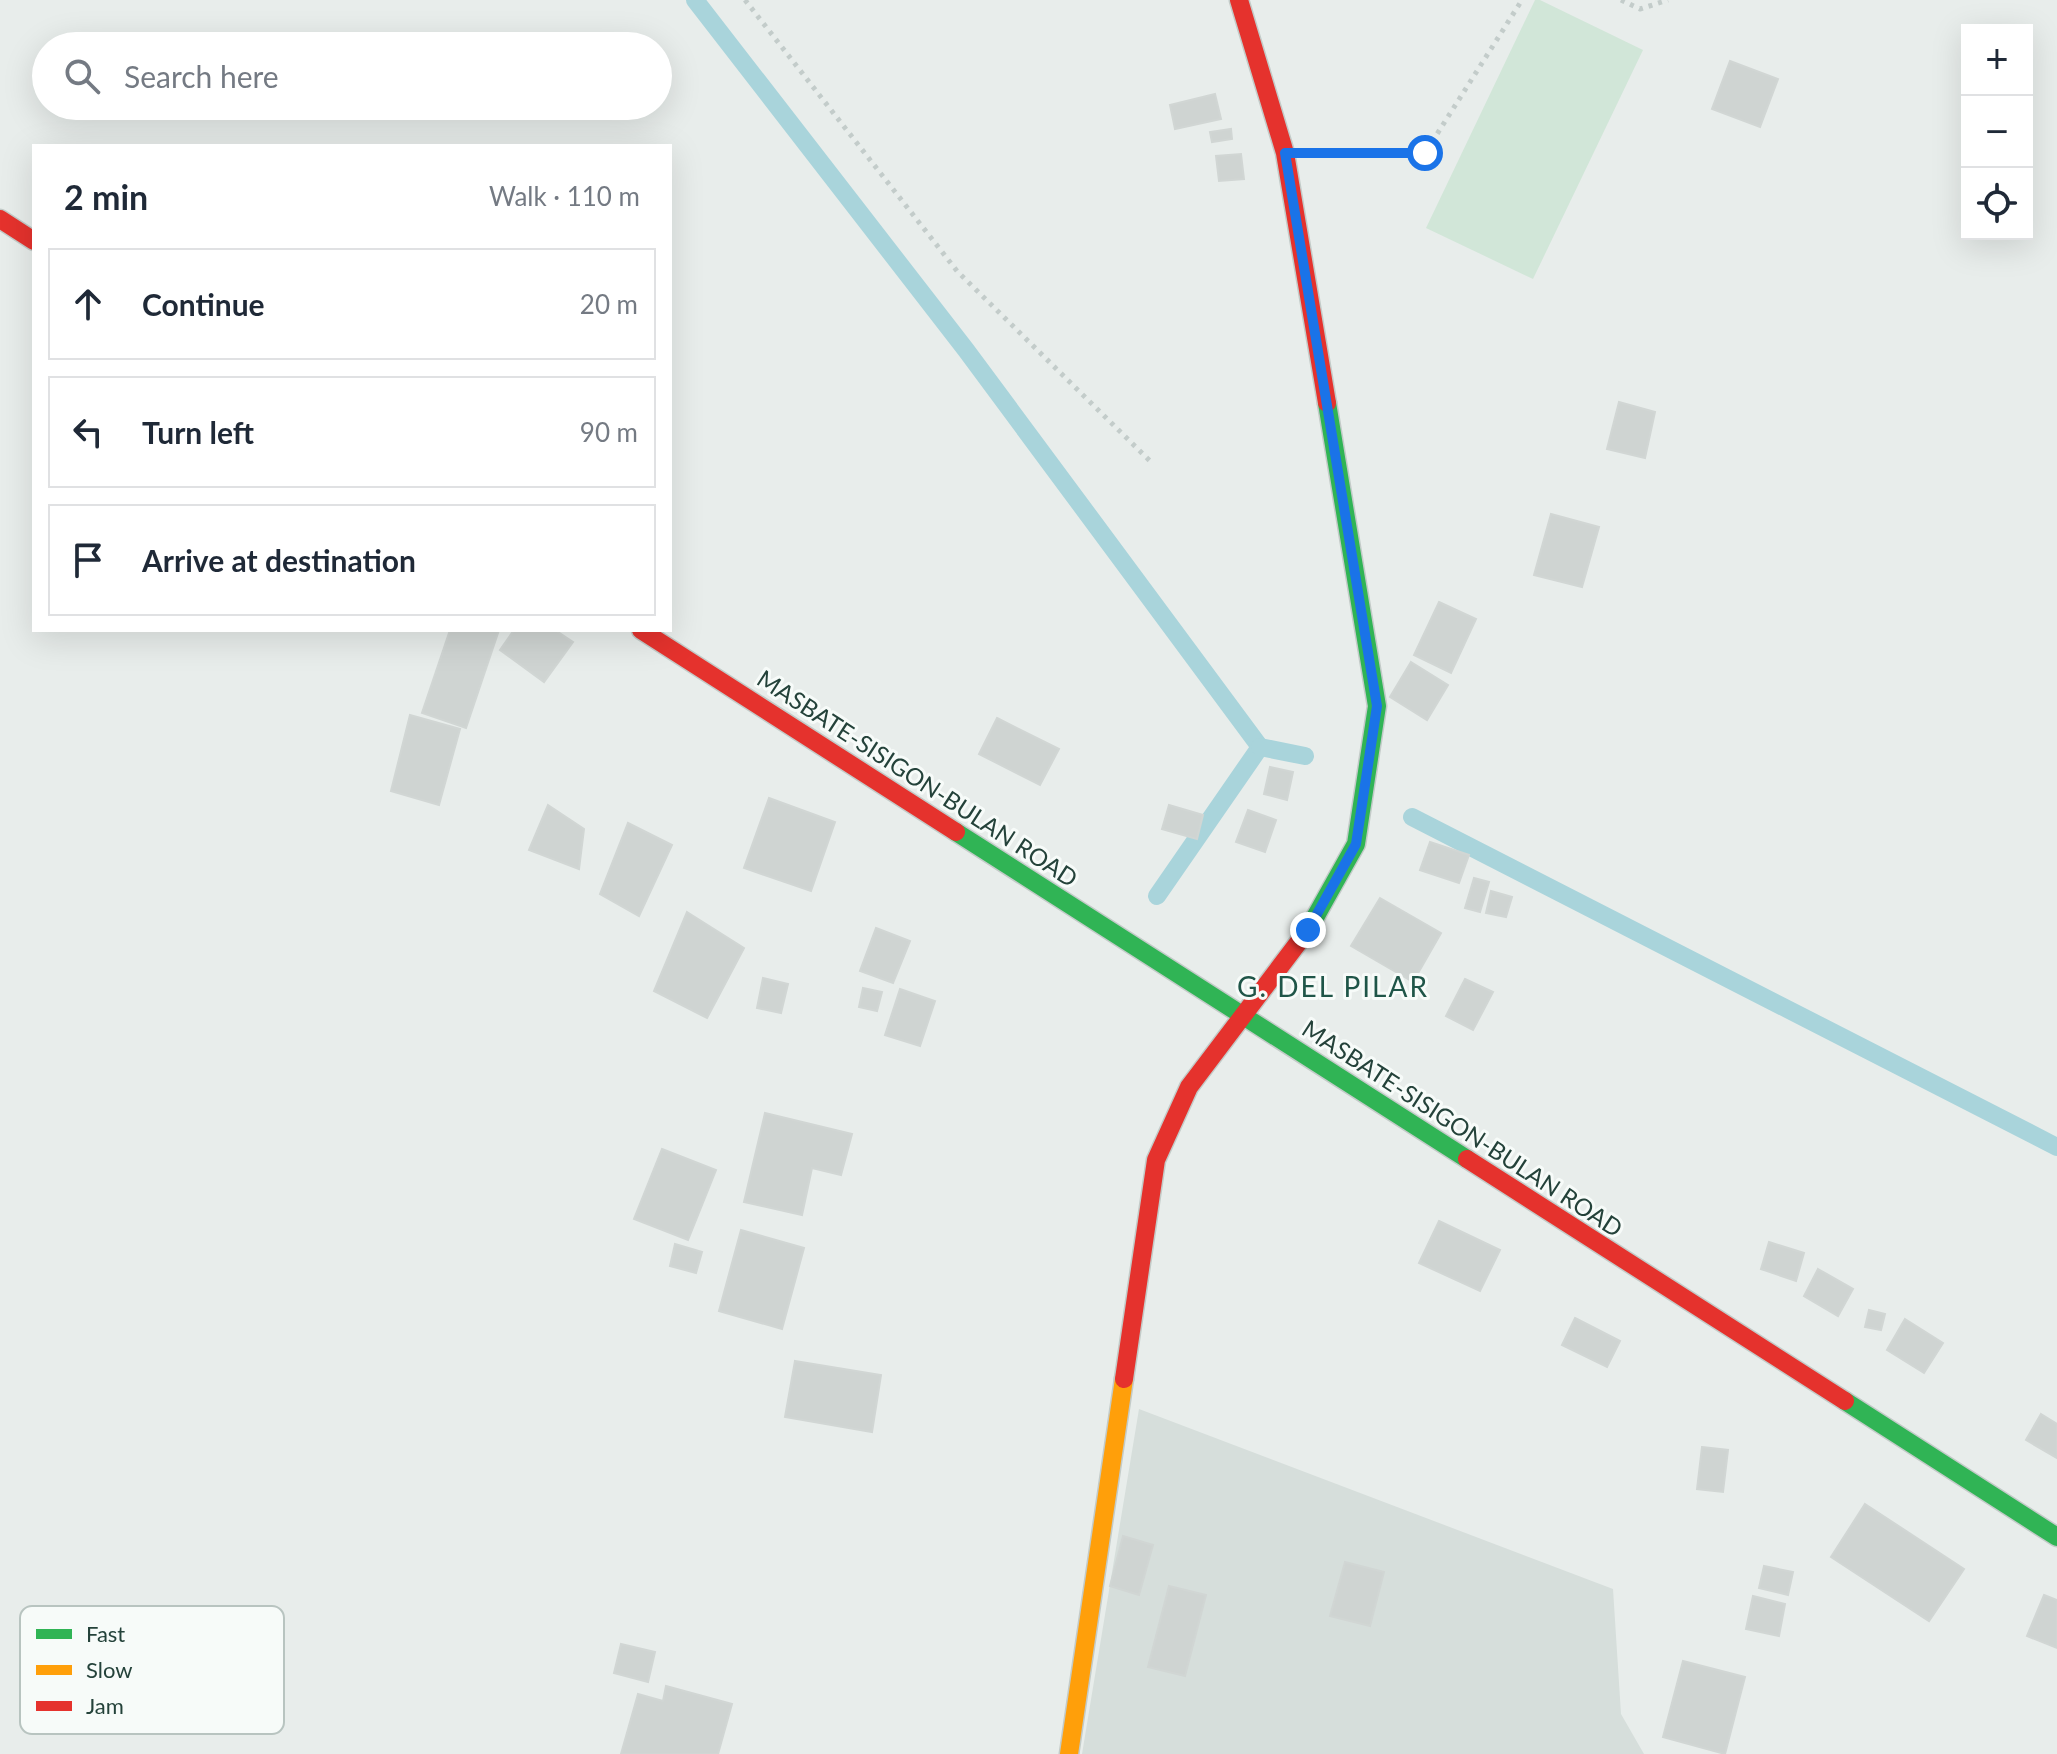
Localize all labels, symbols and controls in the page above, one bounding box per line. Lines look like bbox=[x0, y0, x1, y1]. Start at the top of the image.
map controls bbox=[1961, 24, 2033, 240]
button: + bbox=[1961, 24, 2033, 96]
search box bbox=[32, 32, 672, 120]
icon: search bbox=[60, 54, 104, 98]
text: Search here bbox=[124, 58, 279, 94]
button: − bbox=[1961, 96, 2033, 168]
route start bbox=[1407, 135, 1443, 171]
button: locate bbox=[1961, 168, 2033, 240]
text: 2 min bbox=[64, 176, 148, 217]
text: Walk · 110 m bbox=[489, 180, 640, 212]
icon: ahead bbox=[66, 282, 110, 326]
text: Continue bbox=[142, 286, 265, 322]
text: 20 m bbox=[580, 288, 638, 320]
icon: left bbox=[66, 410, 110, 454]
text: Turn left bbox=[142, 414, 254, 450]
text: 90 m bbox=[580, 416, 638, 448]
icon: arrive bbox=[66, 538, 110, 582]
text: Arrive at destination bbox=[142, 542, 416, 578]
street label: MASBATE-SISIGON-BULAN ROAD bbox=[752, 663, 1083, 892]
route end bbox=[1290, 912, 1326, 948]
district label: G. DEL PILAR bbox=[1237, 969, 1429, 1003]
street label: MASBATE-SISIGON-BULAN ROAD bbox=[1297, 1013, 1628, 1242]
legend bbox=[20, 1606, 284, 1734]
text: Fast bbox=[86, 1620, 125, 1647]
text: Slow bbox=[86, 1656, 133, 1683]
text: Jam bbox=[86, 1692, 124, 1719]

